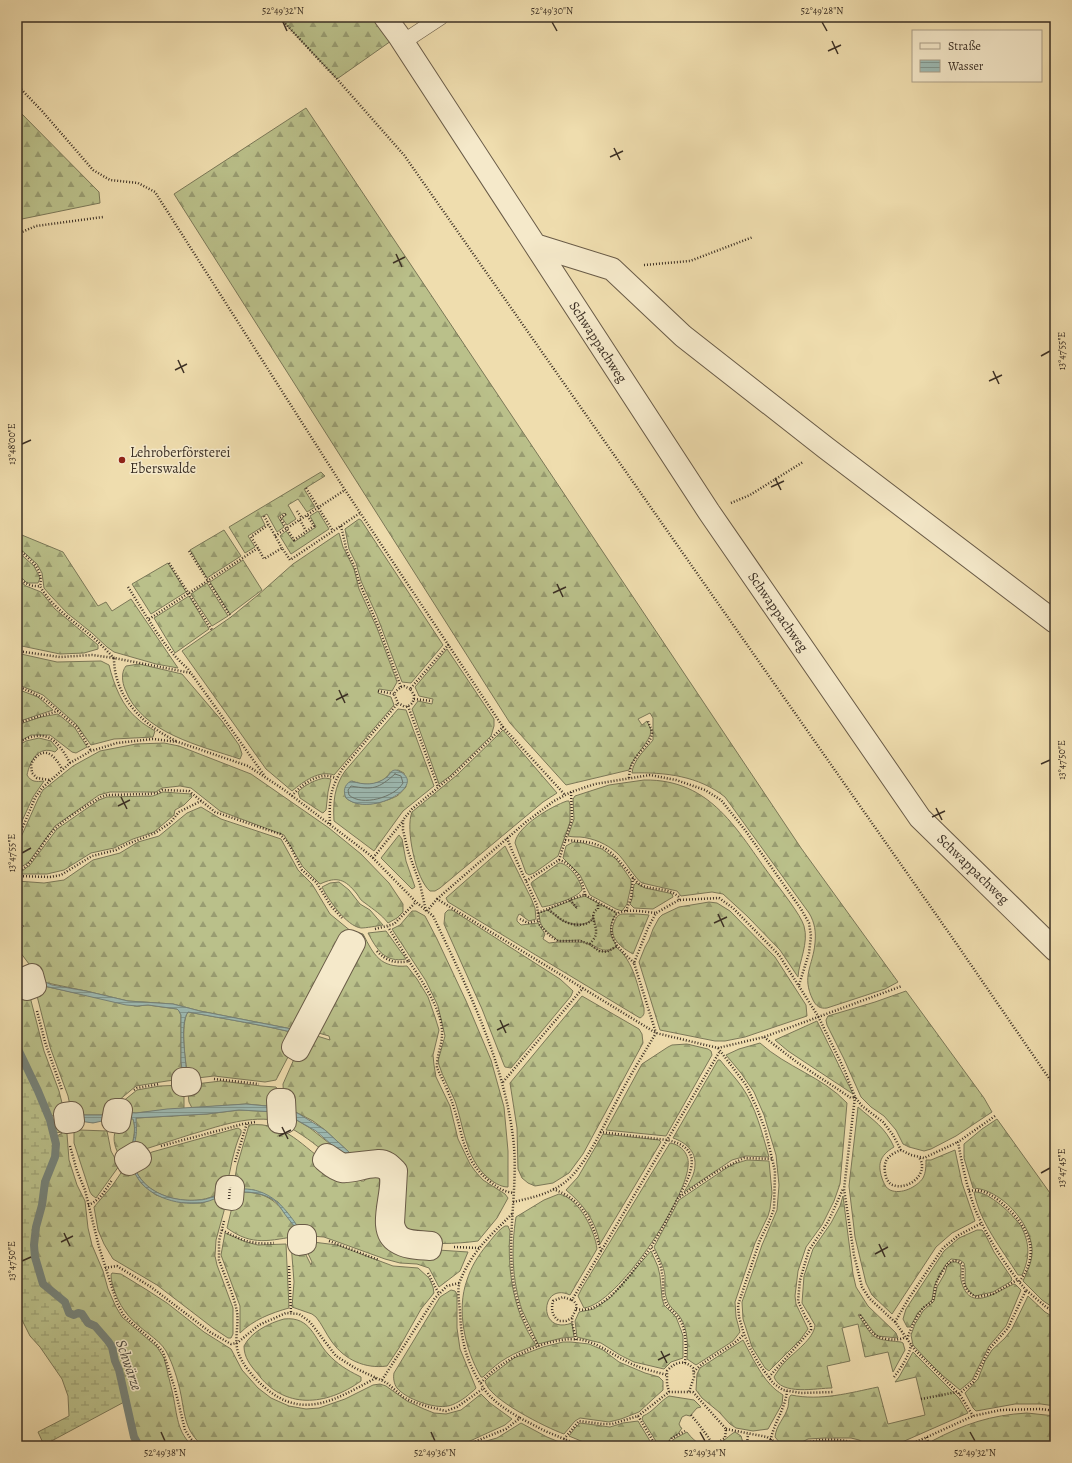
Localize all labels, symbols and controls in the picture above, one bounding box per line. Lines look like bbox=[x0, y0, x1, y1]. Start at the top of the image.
text: 52°49'32"N bbox=[262, 4, 304, 17]
text: 52°49'30"N bbox=[531, 4, 573, 17]
text: 52°49'28"N bbox=[801, 4, 843, 17]
legend bbox=[912, 30, 1042, 82]
text: Straße bbox=[948, 38, 981, 54]
text: Wasser bbox=[947, 58, 984, 74]
street label: Schwappachweg bbox=[565, 298, 631, 386]
text: 13°47'55"E bbox=[1055, 332, 1068, 370]
text: 13°48'00"E bbox=[5, 423, 18, 465]
place label: Lehroberförsterei Eberswalde bbox=[130, 443, 231, 478]
marker: Lehroberförsterei Eberswalde bbox=[117, 455, 127, 465]
street label: Schwappachweg bbox=[743, 568, 813, 656]
text: 13°47'50"E bbox=[1055, 740, 1068, 780]
street label: Schwappachweg bbox=[933, 830, 1013, 908]
text: 13°47'55"E bbox=[5, 834, 18, 872]
text: 13°47'45"E bbox=[1055, 1149, 1068, 1187]
text: 13°47'50"E bbox=[5, 1241, 18, 1281]
water label: Schwärze bbox=[111, 1337, 147, 1394]
text: 52°49'38"N bbox=[144, 1446, 186, 1459]
text: 52°49'36"N bbox=[414, 1446, 456, 1459]
text: 52°49'34"N bbox=[684, 1446, 726, 1459]
text: 52°49'32"N bbox=[954, 1446, 996, 1459]

